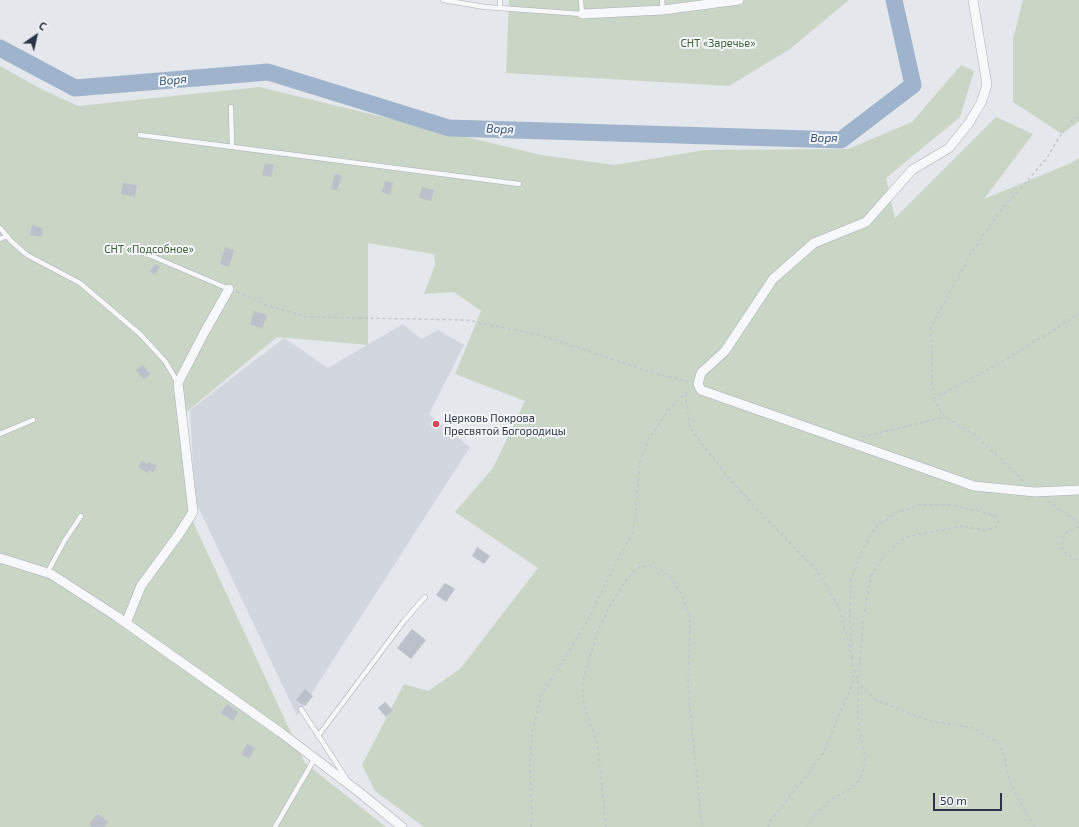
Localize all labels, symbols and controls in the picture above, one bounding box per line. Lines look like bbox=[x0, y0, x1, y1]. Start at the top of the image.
north arrow bbox=[16, 16, 56, 56]
text: С bbox=[37, 18, 49, 33]
park label: СНТ «Заречье» bbox=[680, 36, 756, 50]
water label: Воря bbox=[159, 72, 187, 88]
water label: Воря bbox=[486, 121, 514, 137]
water label: Воря bbox=[810, 131, 838, 145]
park label: СНТ «Подсобное» bbox=[104, 242, 194, 256]
place label: Церковь Покрова Пресвятой Богородицы bbox=[444, 411, 566, 437]
marker: Церковь Покрова Пресвятой Богородицы bbox=[431, 419, 441, 429]
scale bar bbox=[935, 785, 1004, 811]
text: 50 m bbox=[940, 793, 967, 807]

